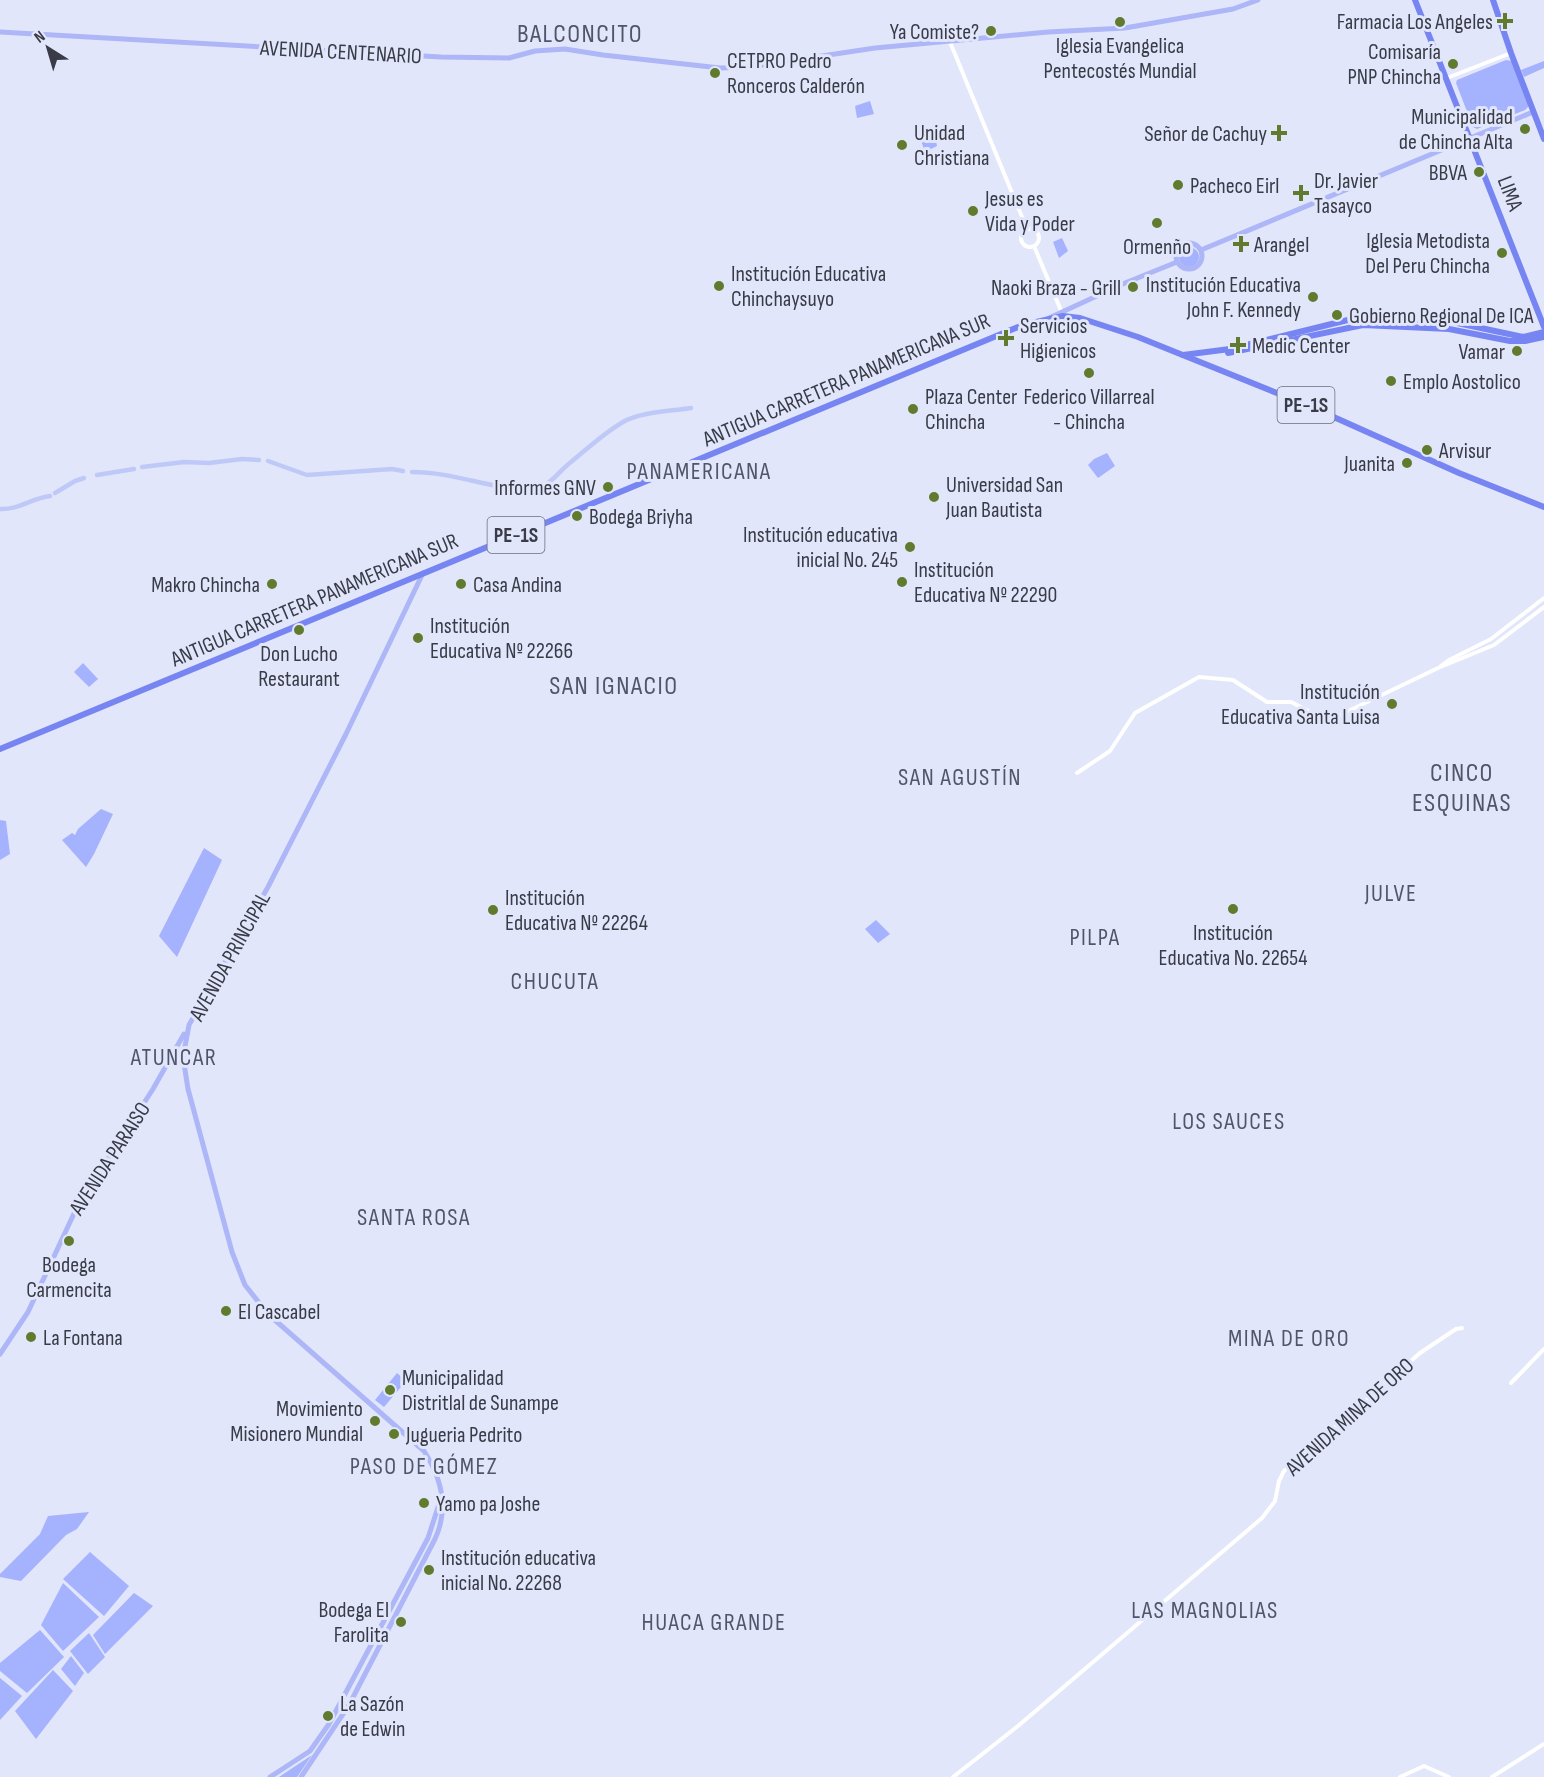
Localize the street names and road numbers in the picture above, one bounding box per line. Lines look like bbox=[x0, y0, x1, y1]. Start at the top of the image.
street label: AVENIDA CENTENARIO bbox=[258, 35, 422, 70]
street label: LIMA bbox=[1491, 172, 1529, 215]
street label: ANTIGUA CARRETERA PANAMERICANA SUR bbox=[698, 308, 994, 454]
road number: PE-1S bbox=[1278, 387, 1334, 423]
road number: PE-1S bbox=[488, 517, 544, 553]
street label: ANTIGUA CARRETERA PANAMERICANA SUR bbox=[166, 528, 462, 674]
street label: AVENIDA PRINCIPAL bbox=[183, 887, 277, 1027]
street label: AVENIDA PARAISO bbox=[63, 1097, 157, 1221]
street label: AVENIDA MINA DE ORO bbox=[1279, 1352, 1420, 1483]

